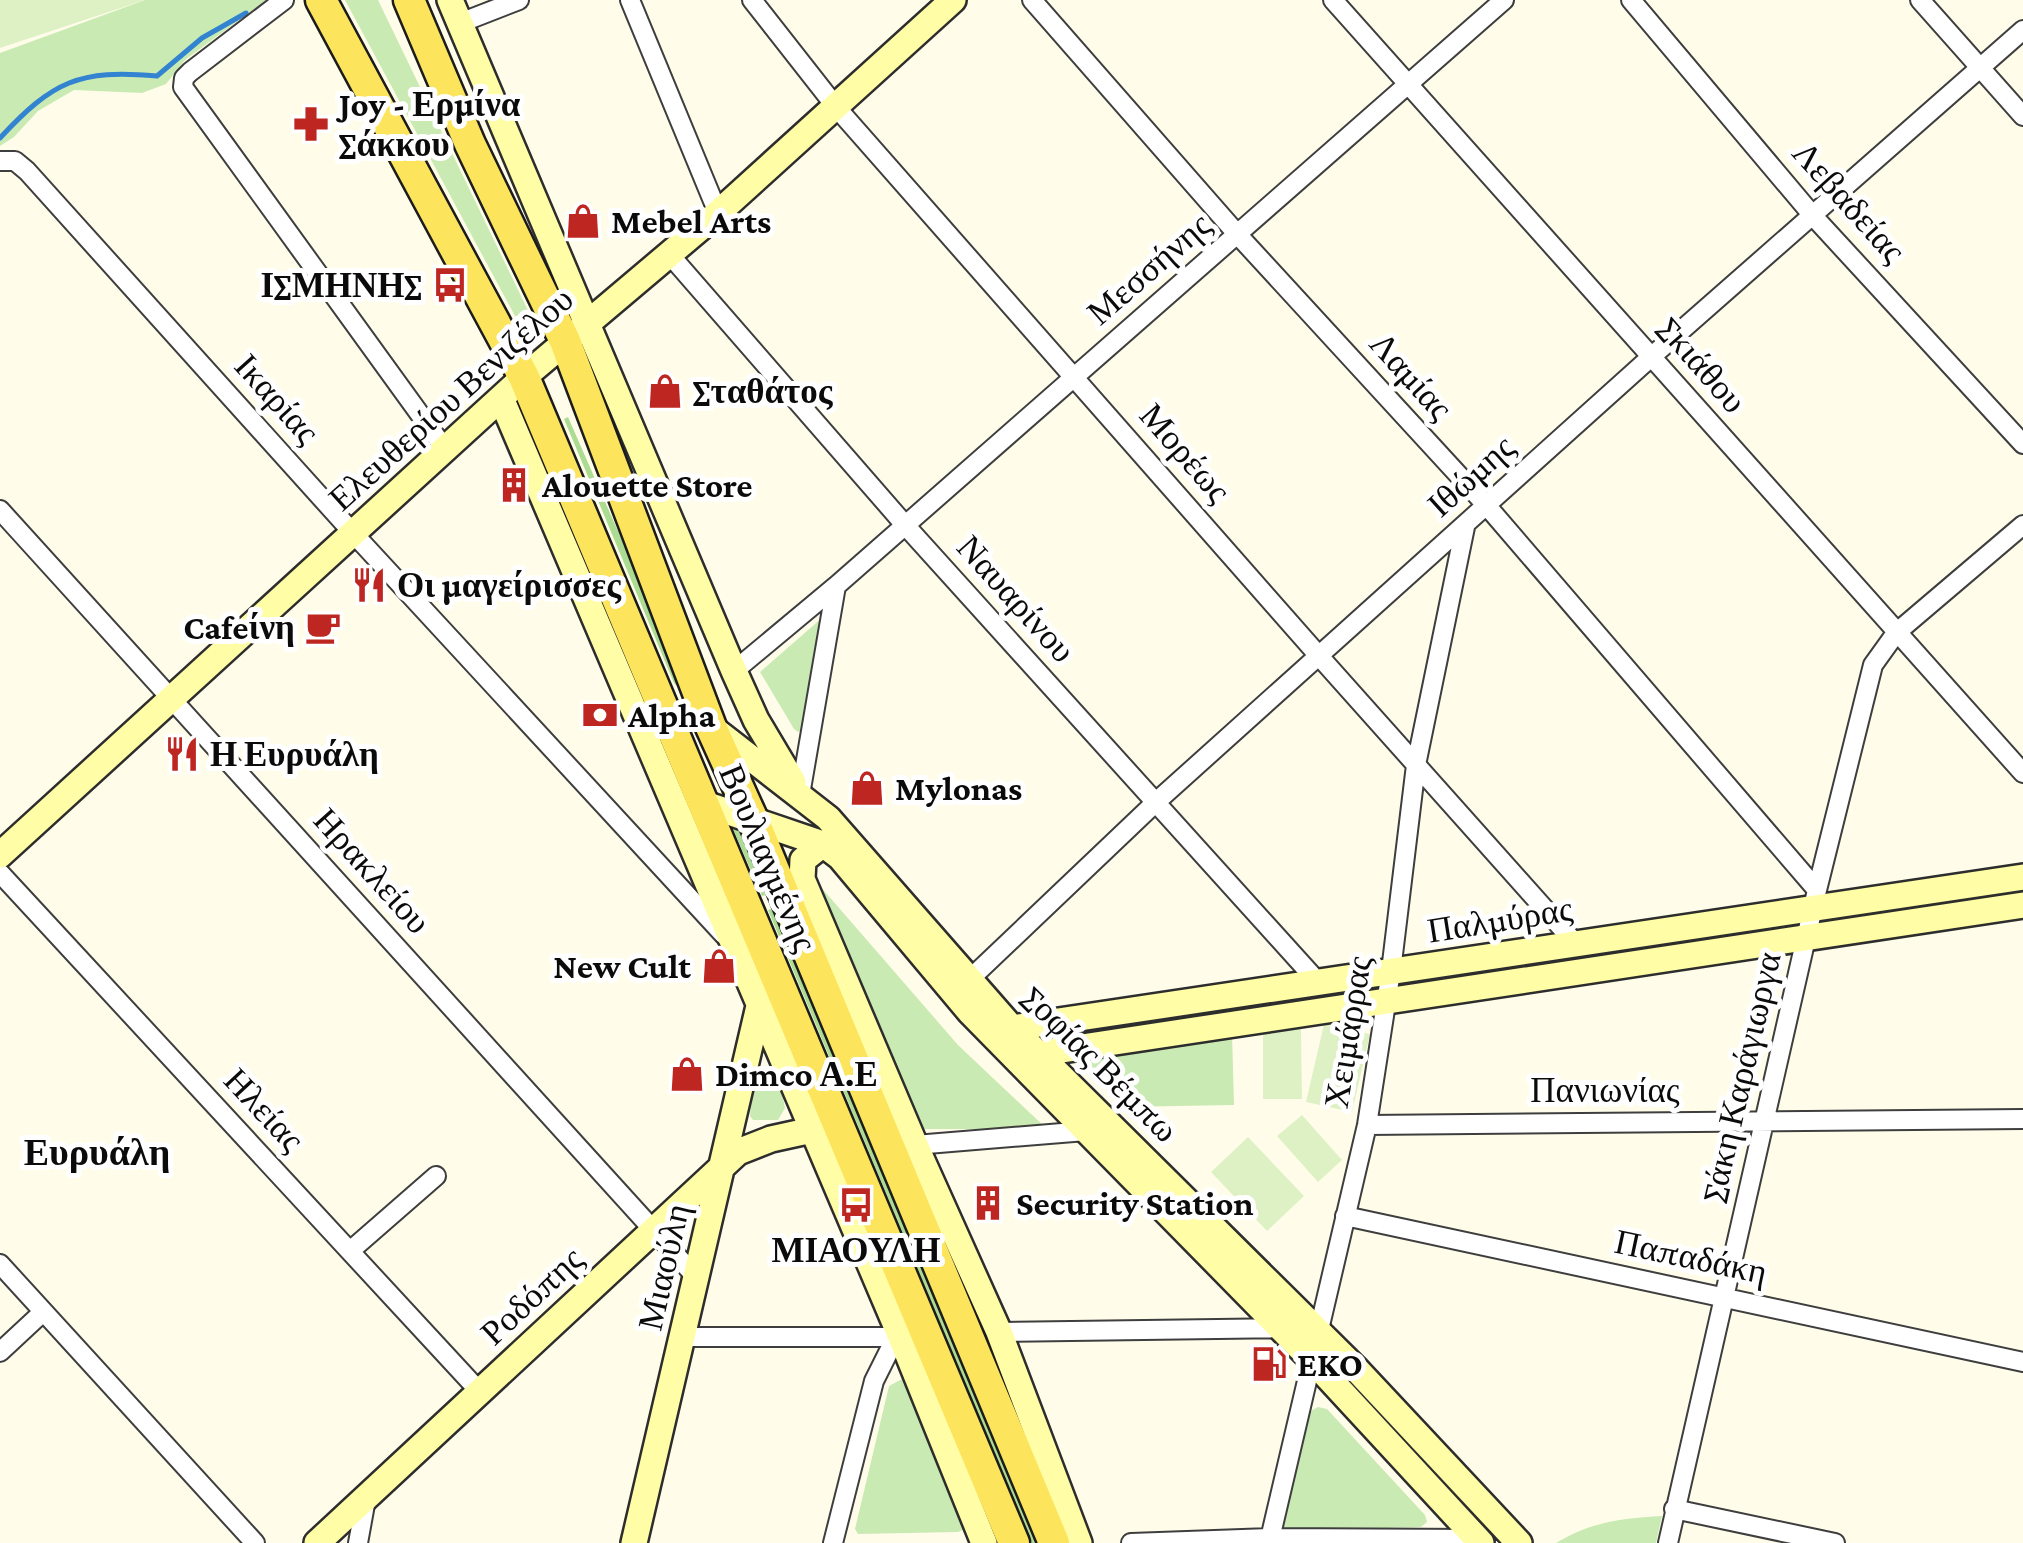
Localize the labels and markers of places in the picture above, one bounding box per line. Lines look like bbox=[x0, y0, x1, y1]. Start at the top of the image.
place label: Joy - Ερμίνα Σάκκου bbox=[335, 85, 521, 164]
pharmacy icon: Joy - Ερμίνα Σάκκου bbox=[292, 105, 330, 143]
shop icon: Mebel Arts bbox=[564, 202, 602, 240]
place label: Mebel Arts bbox=[611, 202, 771, 241]
place label: ΙΣΜΗΝΗΣ bbox=[260, 266, 422, 305]
bus stop icon: ΙΣΜΗΝΗΣ bbox=[431, 266, 469, 304]
shop icon: Σταθάτος bbox=[646, 372, 684, 410]
place label: Σταθάτος bbox=[693, 372, 834, 411]
building icon: Alouette Store bbox=[495, 466, 533, 504]
place label: Alouette Store bbox=[541, 466, 752, 505]
restaurant icon: Οι μαγείρισσες bbox=[350, 566, 388, 604]
place label: Οι μαγείρισσες bbox=[397, 566, 622, 605]
place label: Cafeίνη bbox=[183, 608, 295, 647]
cafe icon: Cafeίνη bbox=[304, 608, 342, 646]
bank icon: Alpha bbox=[581, 696, 619, 734]
place label: Alpha bbox=[627, 696, 715, 735]
restaurant icon: Η Ευρυάλη bbox=[163, 735, 201, 773]
place label: Η Ευρυάλη bbox=[210, 735, 379, 774]
shop icon: Mylonas bbox=[848, 769, 886, 807]
place label: Mylonas bbox=[895, 769, 1022, 808]
place label: New Cult bbox=[553, 947, 691, 986]
shop icon: New Cult bbox=[700, 947, 738, 985]
shop icon: Dimco Α.Ε bbox=[668, 1055, 706, 1093]
place label: Dimco Α.Ε bbox=[715, 1055, 878, 1094]
building icon: Security Station bbox=[969, 1184, 1007, 1222]
place label: Security Station bbox=[1016, 1184, 1254, 1223]
bus stop icon: ΜΙΑΟΥΛΗ bbox=[837, 1186, 875, 1224]
place label: ΜΙΑΟΥΛΗ bbox=[771, 1231, 941, 1270]
fuel station icon: EKO bbox=[1250, 1345, 1288, 1383]
place label: EKO bbox=[1297, 1345, 1363, 1384]

